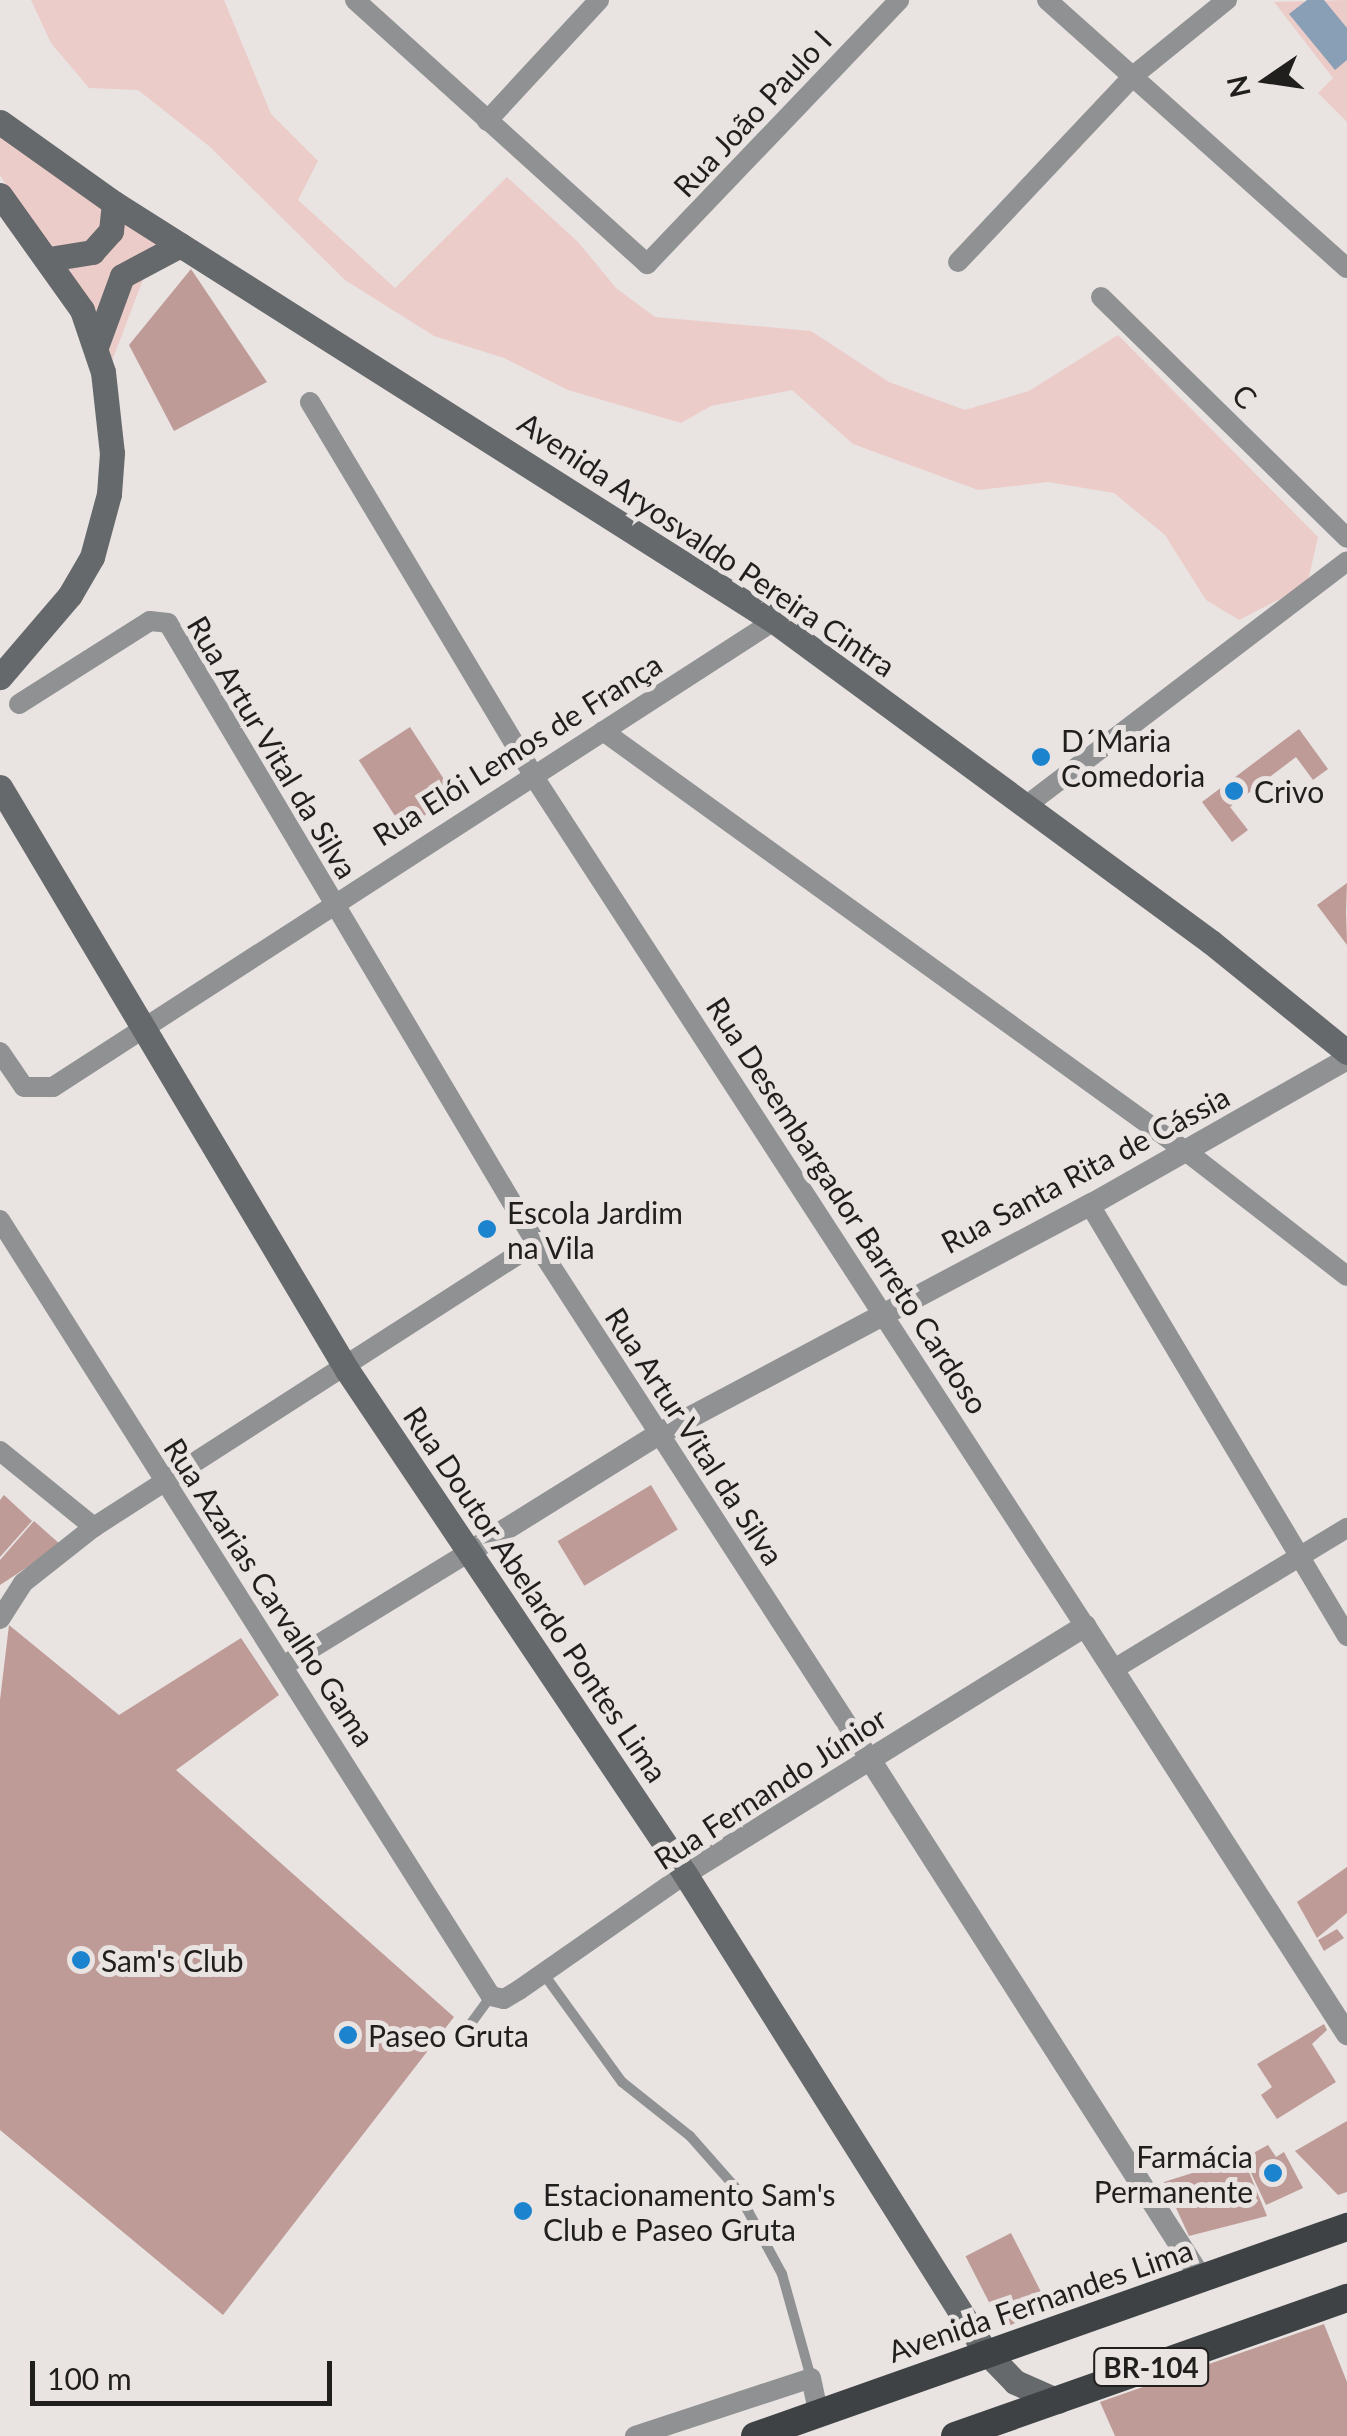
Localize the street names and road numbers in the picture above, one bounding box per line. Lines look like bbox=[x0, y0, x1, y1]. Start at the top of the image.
street label: Rua João Paulo I bbox=[665, 22, 839, 204]
street label: C bbox=[1225, 376, 1265, 416]
street label: Avenida Aryosvaldo Pereira Cintra bbox=[511, 404, 903, 684]
street label: Rua Artur Vital da Silva bbox=[180, 608, 366, 886]
street label: Rua Elói Lemos de França bbox=[366, 645, 668, 853]
street label: Rua Desembargador Barreto Cardoso bbox=[699, 990, 997, 1420]
street label: Rua Santa Rita de Cássia bbox=[935, 1078, 1235, 1260]
street label: Rua Artur Vital da Silva bbox=[598, 1299, 792, 1573]
street label: Rua Doutor Abelardo Pontes Lima bbox=[396, 1399, 676, 1789]
street label: Rua Azarias Carvalho Gama bbox=[157, 1431, 383, 1753]
street label: Rua Fernando Júnior bbox=[647, 1699, 893, 1877]
street label: Avenida Fernandes Lima bbox=[883, 2231, 1197, 2369]
road number: BR-104 bbox=[1091, 2344, 1211, 2390]

